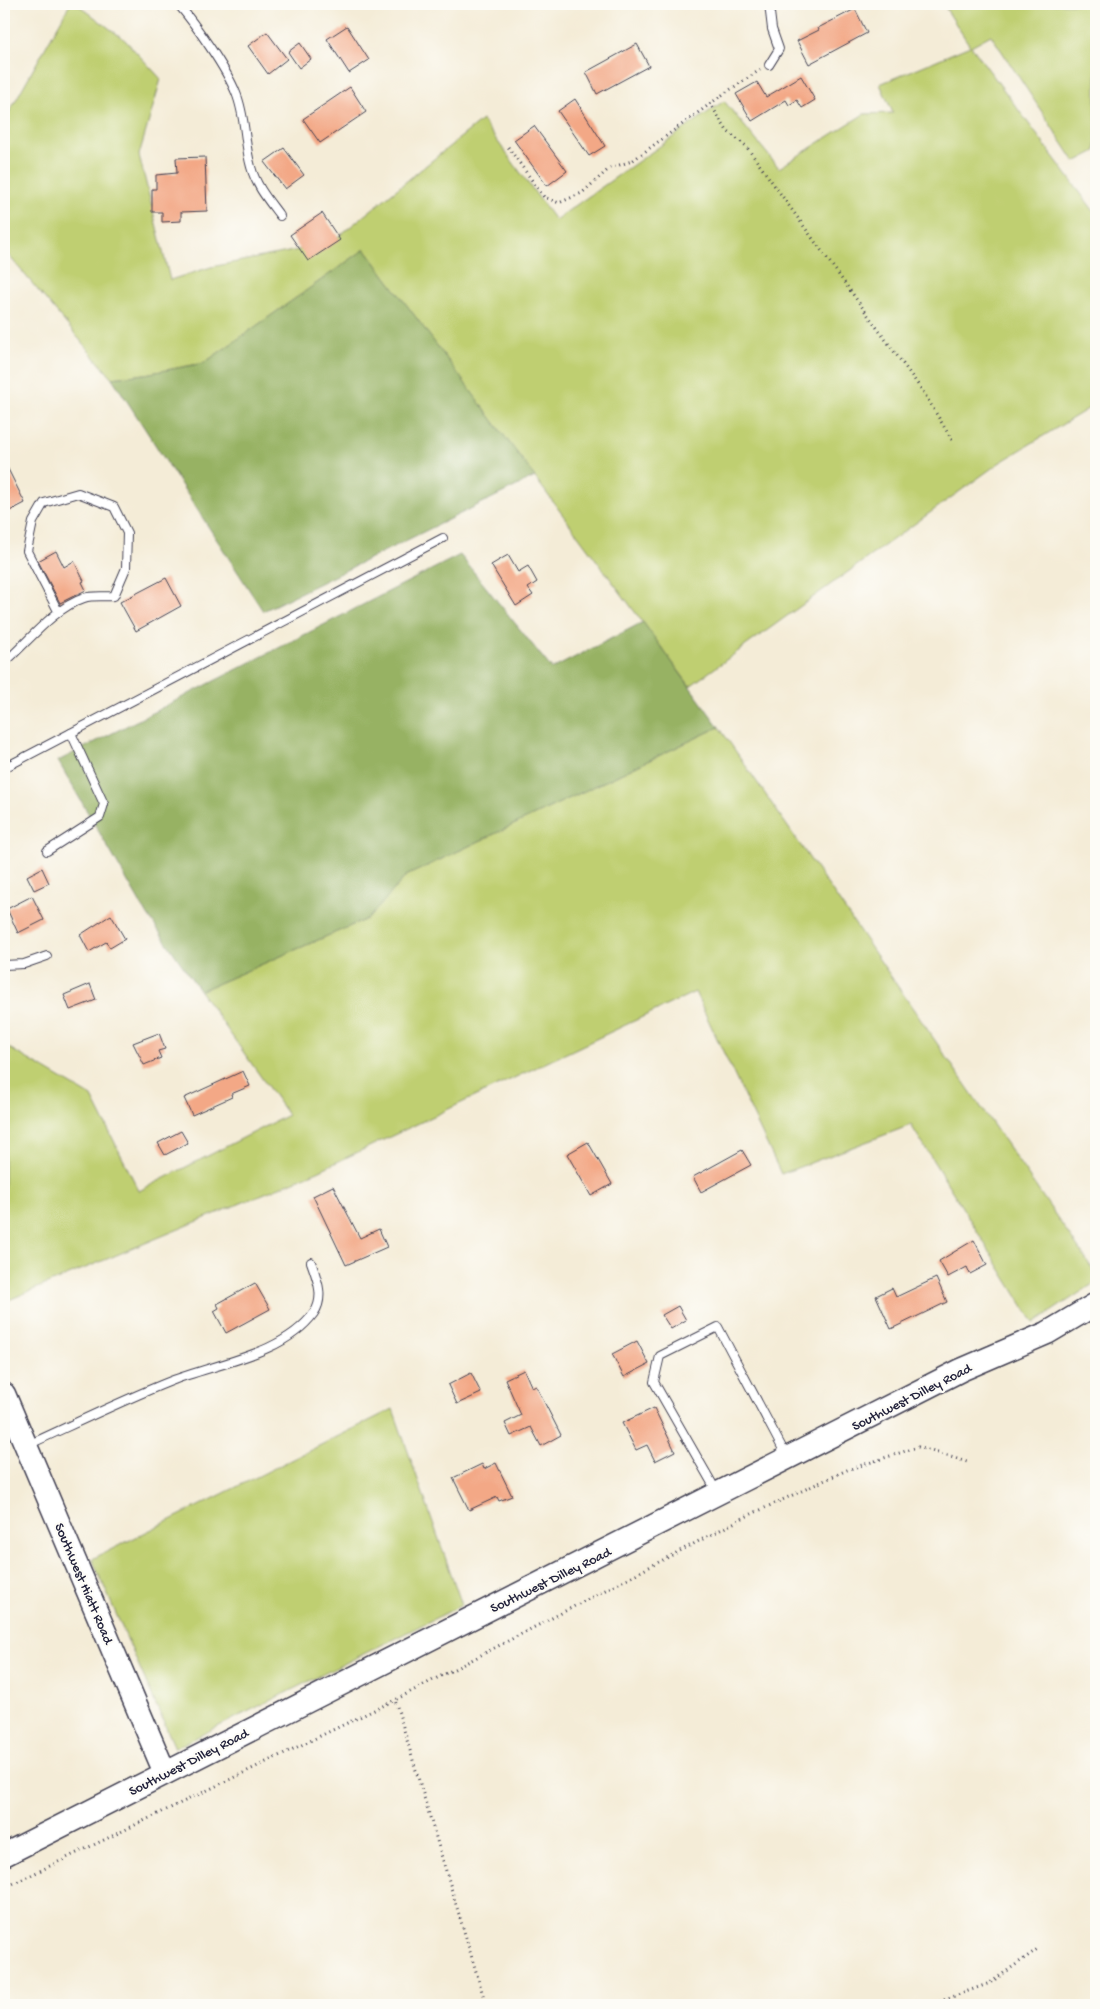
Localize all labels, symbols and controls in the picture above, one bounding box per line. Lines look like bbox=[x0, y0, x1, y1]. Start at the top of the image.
street label: Southwest Dilley Road bbox=[849, 1360, 976, 1436]
street label: Southwest Hiatt Road bbox=[49, 1521, 117, 1649]
street label: Southwest Dilley Road bbox=[488, 1544, 616, 1618]
street label: Southwest Dilley Road bbox=[126, 1725, 253, 1801]

